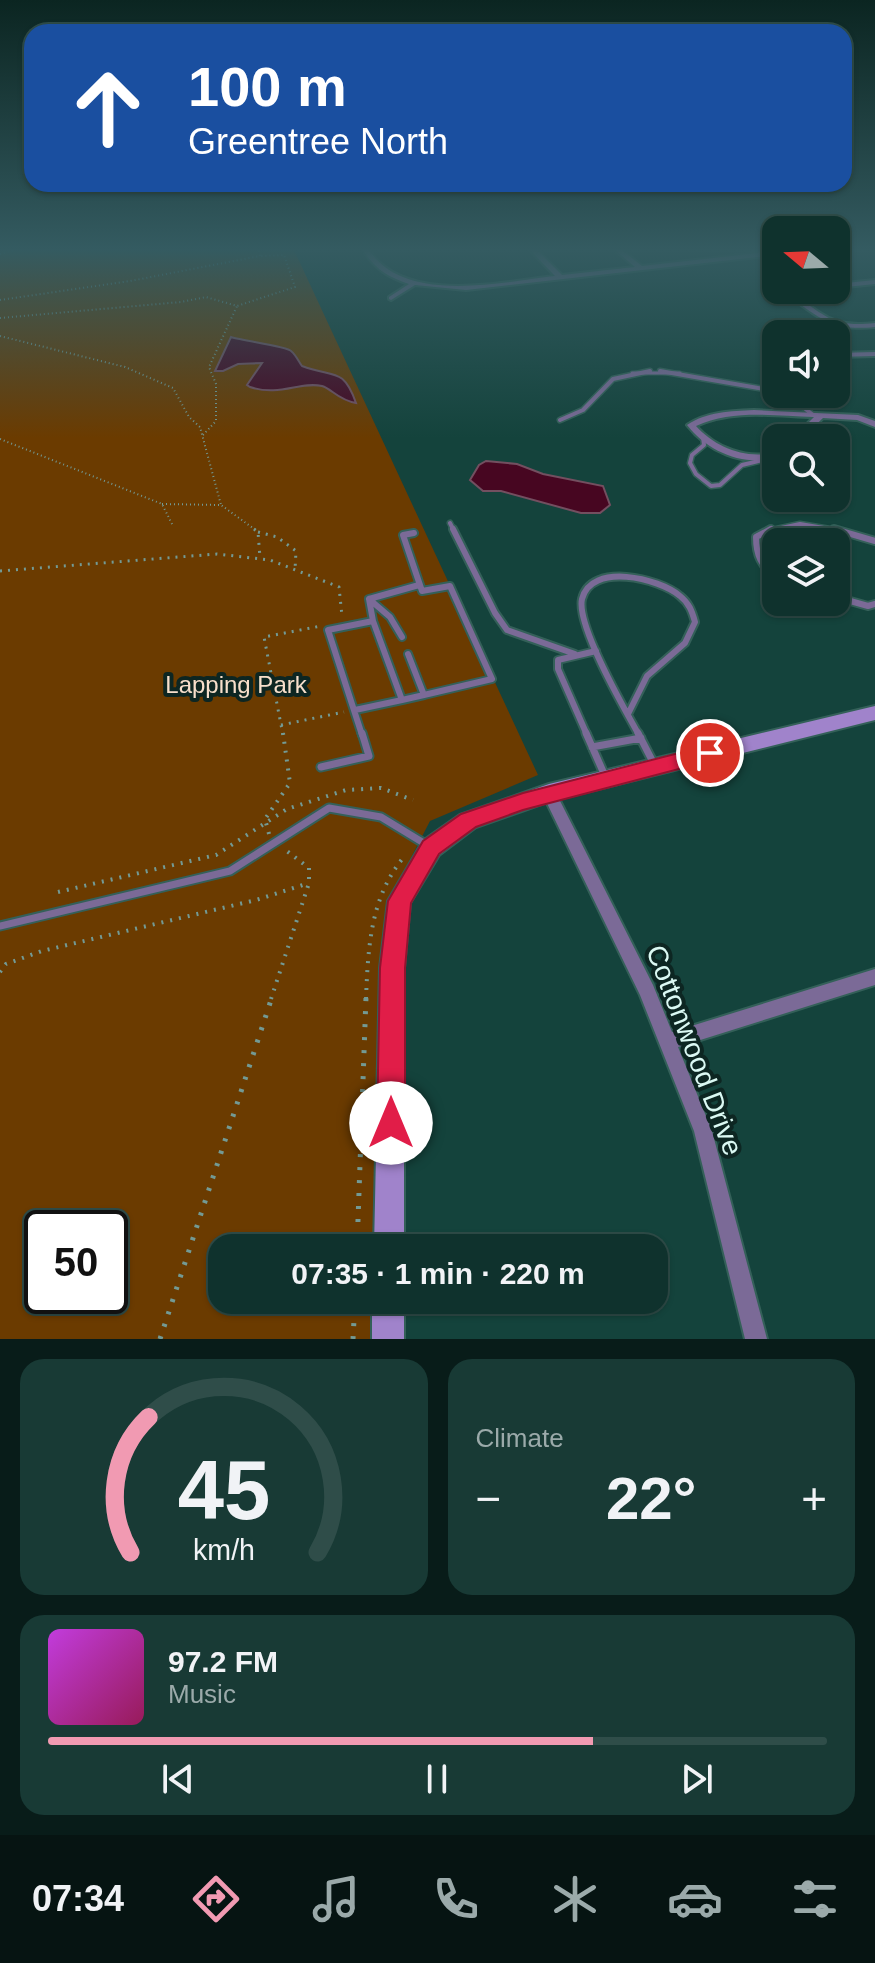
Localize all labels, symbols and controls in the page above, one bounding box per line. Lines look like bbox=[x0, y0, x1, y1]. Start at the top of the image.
text: 100 m bbox=[188, 55, 347, 118]
icon: ahead bbox=[56, 56, 160, 160]
text: Greentree North bbox=[188, 121, 448, 162]
north arrow bbox=[762, 216, 850, 304]
map controls bbox=[762, 216, 850, 616]
button: sound bbox=[762, 320, 850, 408]
button: search bbox=[762, 424, 850, 512]
button: layers bbox=[762, 528, 850, 616]
park label: Lapping Park bbox=[165, 671, 308, 698]
pin bbox=[676, 719, 744, 787]
icon: arrive bbox=[688, 731, 732, 775]
street label: Cottonwood Drive bbox=[640, 941, 749, 1160]
position arrow bbox=[349, 1081, 433, 1165]
speed limit sign: 50 bbox=[24, 1210, 128, 1314]
text: 07:35 · 1 min · 220 m bbox=[291, 1257, 585, 1290]
text: Climate bbox=[476, 1423, 564, 1453]
text: 45 bbox=[177, 1444, 270, 1537]
text: 22° bbox=[606, 1465, 697, 1532]
text: − bbox=[476, 1474, 501, 1523]
text: + bbox=[801, 1474, 827, 1523]
text: km/h bbox=[193, 1534, 255, 1566]
text: 97.2 FM bbox=[168, 1645, 278, 1678]
text: Music bbox=[168, 1679, 236, 1709]
icon: previous bbox=[156, 1757, 200, 1801]
icon: pause bbox=[415, 1757, 459, 1801]
icon: next bbox=[675, 1757, 719, 1801]
icon: directions bbox=[188, 1871, 244, 1927]
icon: music bbox=[308, 1871, 364, 1927]
icon: phone bbox=[428, 1871, 484, 1927]
icon: climate bbox=[547, 1871, 603, 1927]
icon: car bbox=[667, 1871, 723, 1927]
icon: filters bbox=[787, 1871, 843, 1927]
text: 07:34 bbox=[32, 1878, 124, 1919]

